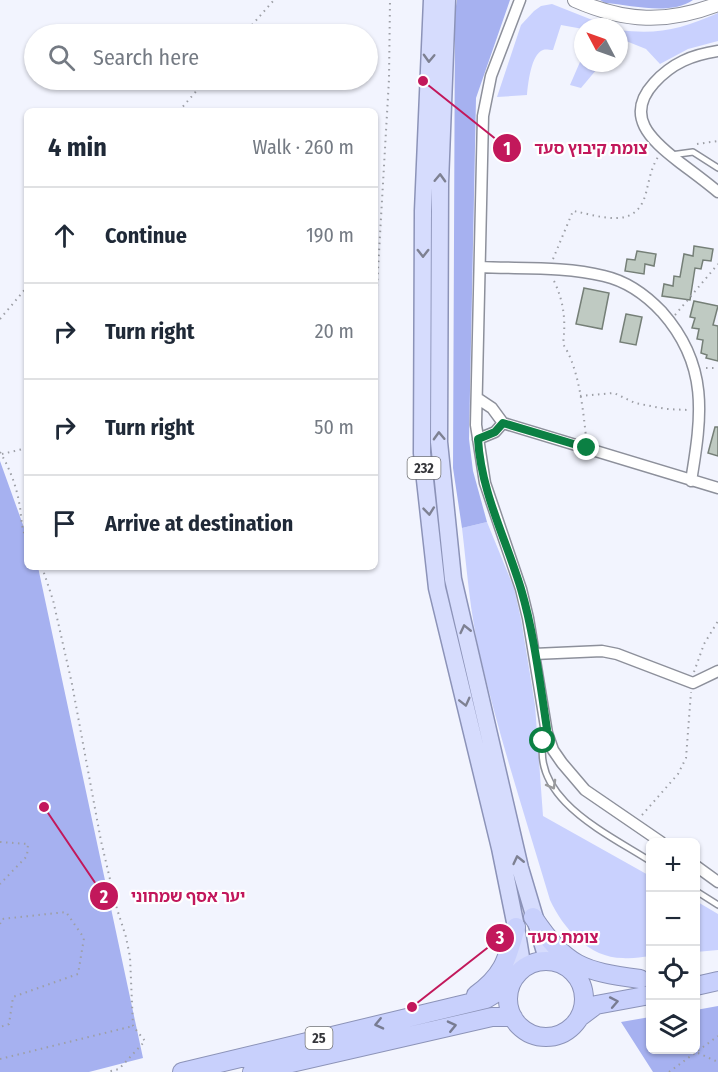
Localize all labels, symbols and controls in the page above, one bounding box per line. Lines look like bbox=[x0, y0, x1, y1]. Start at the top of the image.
north arrow bbox=[574, 18, 628, 72]
search box bbox=[24, 24, 378, 90]
icon: search bbox=[45, 41, 78, 74]
text: Search here bbox=[93, 44, 199, 71]
one-way arrow bbox=[423, 54, 436, 63]
callout: צומת קיבוץ סעד bbox=[492, 131, 659, 165]
text: 4 min bbox=[48, 132, 107, 163]
text: Walk · 260 m bbox=[253, 135, 354, 159]
text: 1 bbox=[503, 138, 511, 160]
text: צומת קיבוץ סעד bbox=[534, 139, 648, 158]
one-way arrow bbox=[434, 174, 447, 183]
icon: ahead bbox=[48, 219, 81, 252]
text: Continue bbox=[105, 222, 187, 249]
text: 190 m bbox=[306, 223, 354, 247]
one-way arrow bbox=[417, 249, 429, 258]
icon: right bbox=[48, 315, 81, 348]
text: Turn right bbox=[105, 318, 194, 345]
text: 20 m bbox=[315, 319, 354, 343]
icon: right bbox=[48, 411, 81, 444]
text: Turn right bbox=[105, 414, 194, 441]
text: 50 m bbox=[314, 415, 354, 439]
one-way arrow bbox=[433, 432, 446, 441]
route end bbox=[573, 434, 599, 460]
road number: 232 bbox=[408, 457, 440, 479]
one-way arrow bbox=[422, 506, 435, 516]
icon: arrive bbox=[48, 507, 81, 540]
text: Arrive at destination bbox=[105, 510, 293, 537]
one-way arrow bbox=[459, 625, 472, 635]
one-way arrow bbox=[457, 697, 470, 707]
route start bbox=[529, 727, 555, 753]
one-way arrow bbox=[545, 779, 556, 789]
map controls bbox=[646, 838, 700, 1054]
button: + bbox=[646, 838, 700, 892]
one-way arrow bbox=[512, 856, 525, 866]
callout: יער אסף שמחוני bbox=[89, 879, 257, 913]
text: 2 bbox=[99, 886, 108, 908]
text: יער אסף שמחוני bbox=[131, 887, 245, 906]
button: − bbox=[646, 892, 700, 946]
callout: צומת סעד bbox=[485, 921, 610, 955]
text: 3 bbox=[495, 927, 505, 949]
text: צומת סעד bbox=[527, 928, 599, 947]
button: locate bbox=[646, 946, 700, 1000]
one-way arrow bbox=[608, 996, 618, 1009]
button: layers bbox=[646, 1000, 700, 1054]
one-way arrow bbox=[374, 1017, 384, 1030]
one-way arrow bbox=[447, 1020, 457, 1033]
road number: 25 bbox=[306, 1027, 332, 1049]

